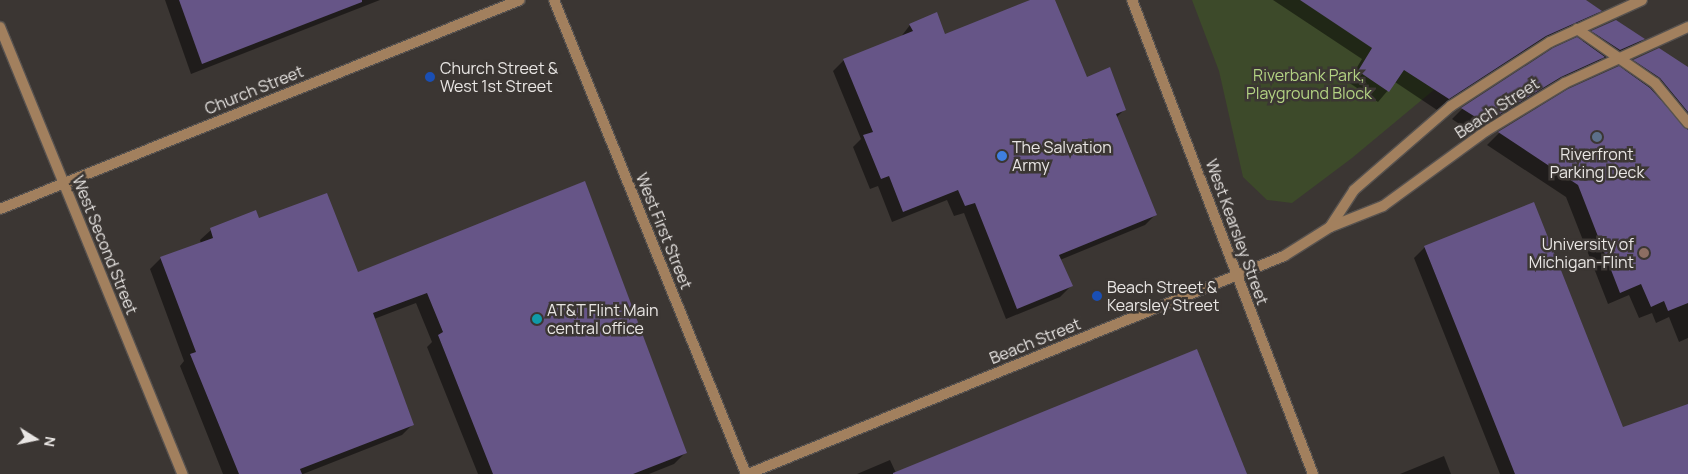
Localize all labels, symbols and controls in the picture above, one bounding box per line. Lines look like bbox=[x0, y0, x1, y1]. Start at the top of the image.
place label: Church Street & West 1st Street bbox=[440, 58, 558, 96]
street label: Church Street bbox=[202, 62, 306, 118]
park label: Riverbank Park, Playground Block bbox=[1246, 65, 1372, 103]
marker: Church Street & West 1st Street bbox=[424, 71, 436, 83]
street label: Beach Street bbox=[1451, 74, 1543, 142]
marker: Riverfront Parking Deck bbox=[1591, 131, 1603, 143]
place label: The Salvation Army bbox=[1012, 137, 1112, 175]
place label: Riverfront Parking Deck bbox=[1550, 144, 1644, 182]
marker: The Salvation Army bbox=[996, 150, 1008, 162]
street label: West Kearsley Street bbox=[1202, 156, 1272, 308]
street label: West First Street bbox=[632, 170, 696, 292]
street label: West Second Street bbox=[68, 173, 142, 317]
place label: University of Michigan-Flint bbox=[1529, 234, 1634, 272]
marker: University of Michigan-Flint bbox=[1638, 247, 1650, 259]
place label: Beach Street & Kearsley Street bbox=[1107, 277, 1219, 315]
marker: Beach Street & Kearsley Street bbox=[1091, 290, 1103, 302]
place label: AT&T Flint Main central office bbox=[547, 300, 659, 338]
marker: AT&T Flint Main central office bbox=[531, 313, 543, 325]
street label: Beach Street bbox=[987, 314, 1083, 368]
north arrow bbox=[10, 414, 60, 464]
text: N bbox=[40, 435, 60, 448]

